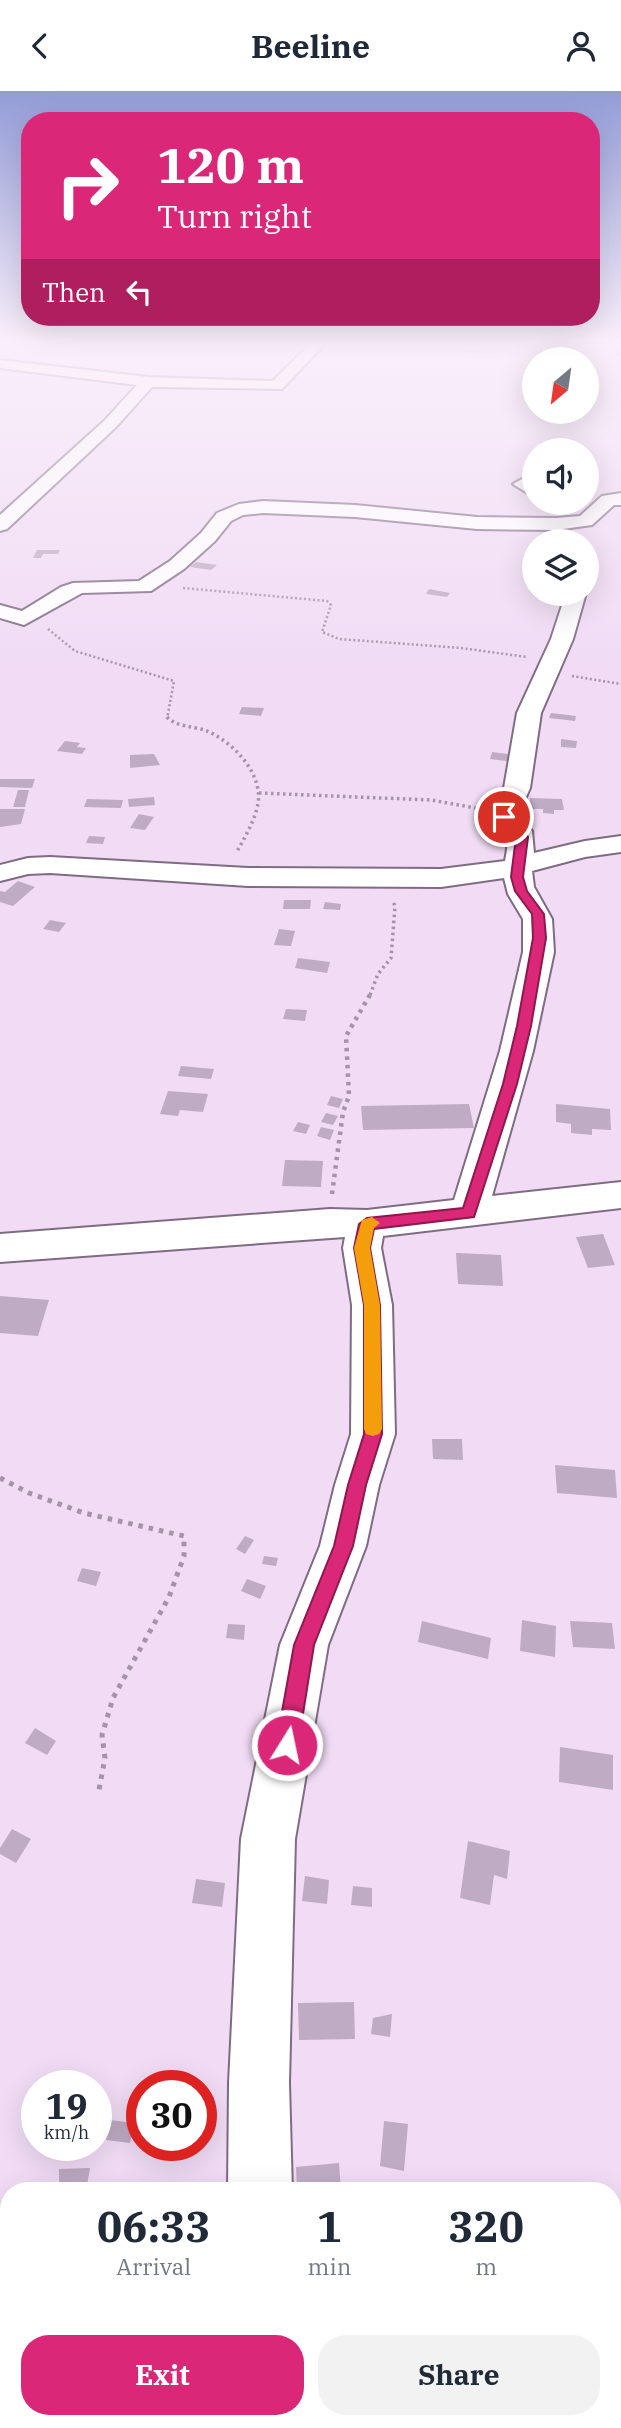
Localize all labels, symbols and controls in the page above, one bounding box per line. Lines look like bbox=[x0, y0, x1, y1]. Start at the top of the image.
text: Beeline bbox=[251, 25, 370, 67]
icon: back bbox=[21, 27, 59, 65]
icon: person bbox=[562, 27, 600, 65]
text: 120 m bbox=[157, 133, 304, 196]
icon: right bbox=[42, 140, 133, 231]
text: Turn right bbox=[157, 195, 312, 237]
icon: left bbox=[120, 273, 158, 311]
text: Then bbox=[42, 275, 106, 309]
north arrow bbox=[522, 347, 598, 423]
map controls bbox=[522, 347, 599, 606]
button: sound bbox=[522, 438, 599, 515]
button: layers bbox=[522, 529, 599, 606]
pin bbox=[474, 787, 534, 847]
icon: arrive bbox=[485, 798, 523, 836]
position arrow bbox=[250, 1708, 324, 1782]
speed limit sign: 30 bbox=[126, 2070, 217, 2161]
text: 19 bbox=[45, 2083, 88, 2129]
text: km/h bbox=[44, 2121, 89, 2144]
text: 06:33 bbox=[97, 2199, 211, 2254]
text: 1 bbox=[317, 2199, 342, 2254]
text: 320 bbox=[448, 2199, 524, 2254]
text: Arrival bbox=[116, 2251, 191, 2281]
text: min bbox=[308, 2251, 351, 2281]
text: m bbox=[475, 2251, 497, 2281]
button: Exit bbox=[21, 2335, 304, 2415]
button: Share bbox=[318, 2335, 600, 2415]

